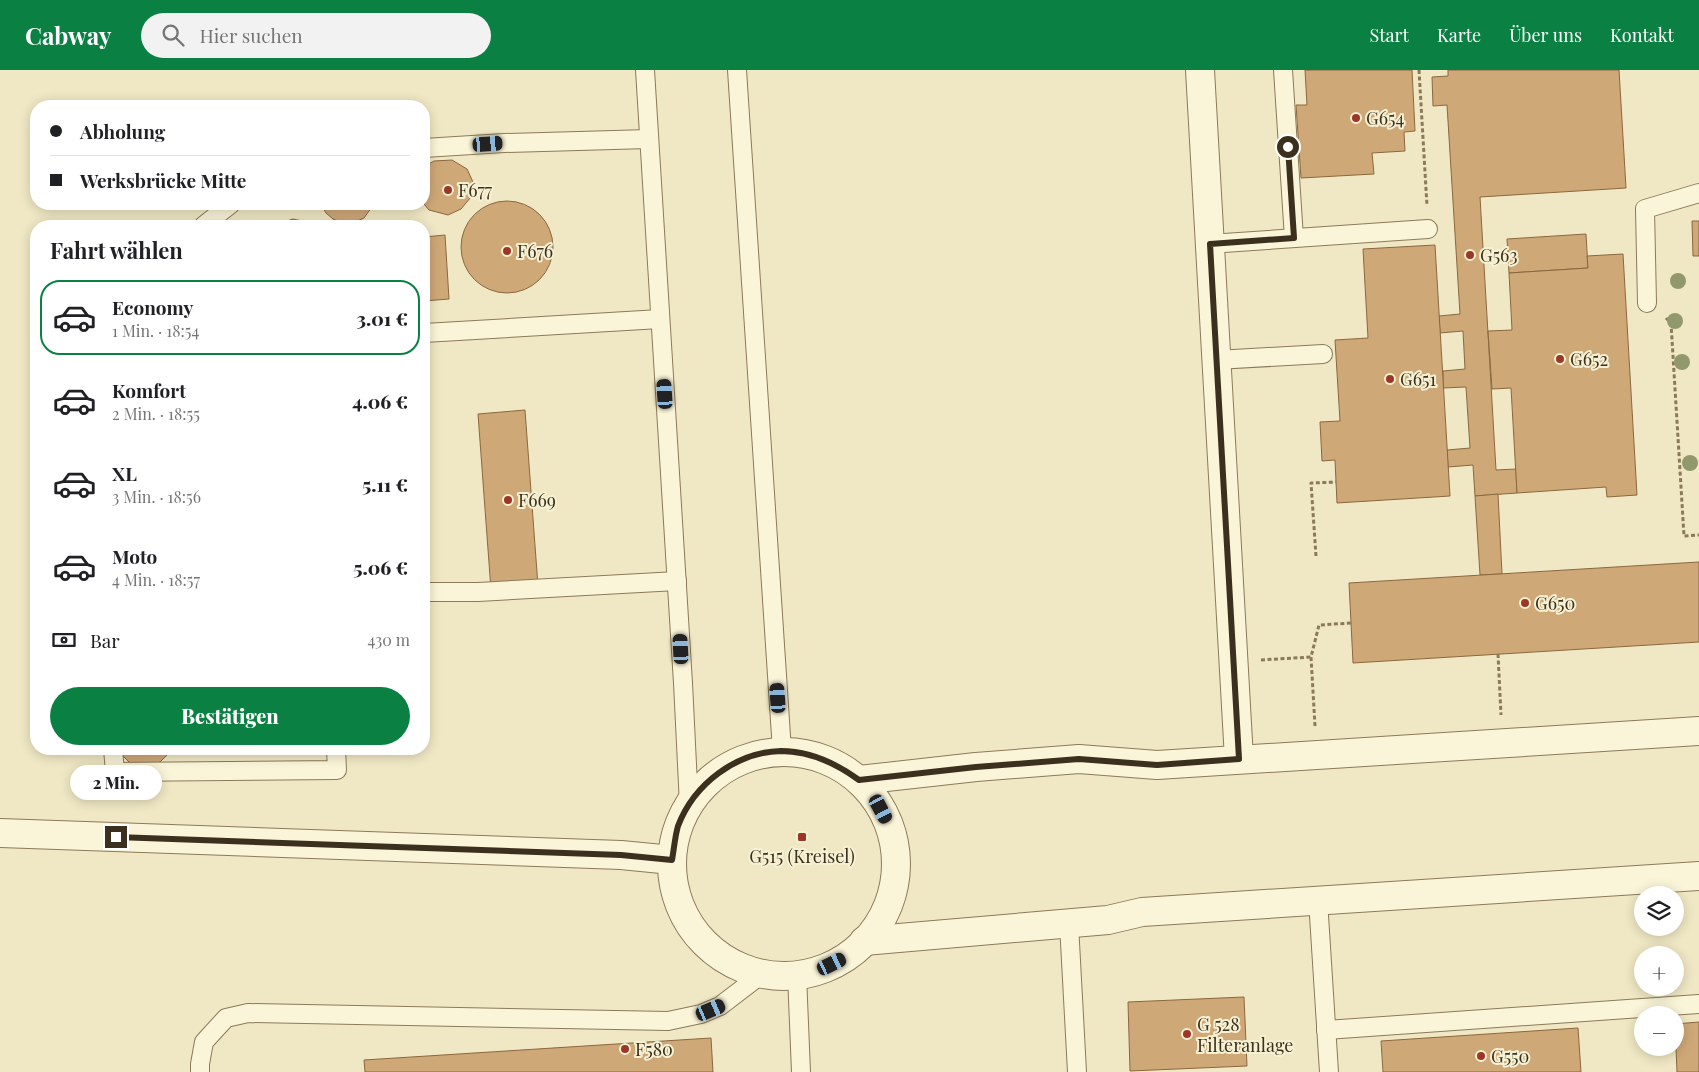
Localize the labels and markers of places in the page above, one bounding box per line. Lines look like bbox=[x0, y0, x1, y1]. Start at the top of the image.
place label: G654 bbox=[1366, 106, 1404, 130]
marker: G654 bbox=[1350, 112, 1362, 124]
place label: F677 bbox=[458, 178, 493, 202]
marker: F677 bbox=[442, 184, 454, 196]
place label: F676 bbox=[517, 239, 553, 263]
place label: G563 bbox=[1480, 243, 1518, 267]
marker: F676 bbox=[501, 245, 513, 257]
marker: G563 bbox=[1464, 249, 1476, 261]
place label: G652 bbox=[1570, 347, 1608, 371]
marker: G652 bbox=[1554, 353, 1566, 365]
place label: G651 bbox=[1400, 367, 1436, 391]
marker: G651 bbox=[1384, 373, 1396, 385]
place label: F669 bbox=[518, 488, 556, 512]
marker: F669 bbox=[502, 494, 514, 506]
place label: G650 bbox=[1535, 591, 1575, 615]
marker: G650 bbox=[1519, 597, 1531, 609]
marker: G515 (Kreisel) bbox=[796, 831, 808, 843]
place label: G515 (Kreisel) bbox=[749, 844, 855, 868]
place label: G 528 Filteranlage bbox=[1197, 1012, 1293, 1057]
marker: G 528 Filteranlage bbox=[1181, 1028, 1193, 1040]
place label: F580 bbox=[635, 1037, 673, 1061]
marker: F580 bbox=[619, 1043, 631, 1055]
place label: G550 bbox=[1491, 1044, 1529, 1068]
marker: G550 bbox=[1475, 1050, 1487, 1062]

